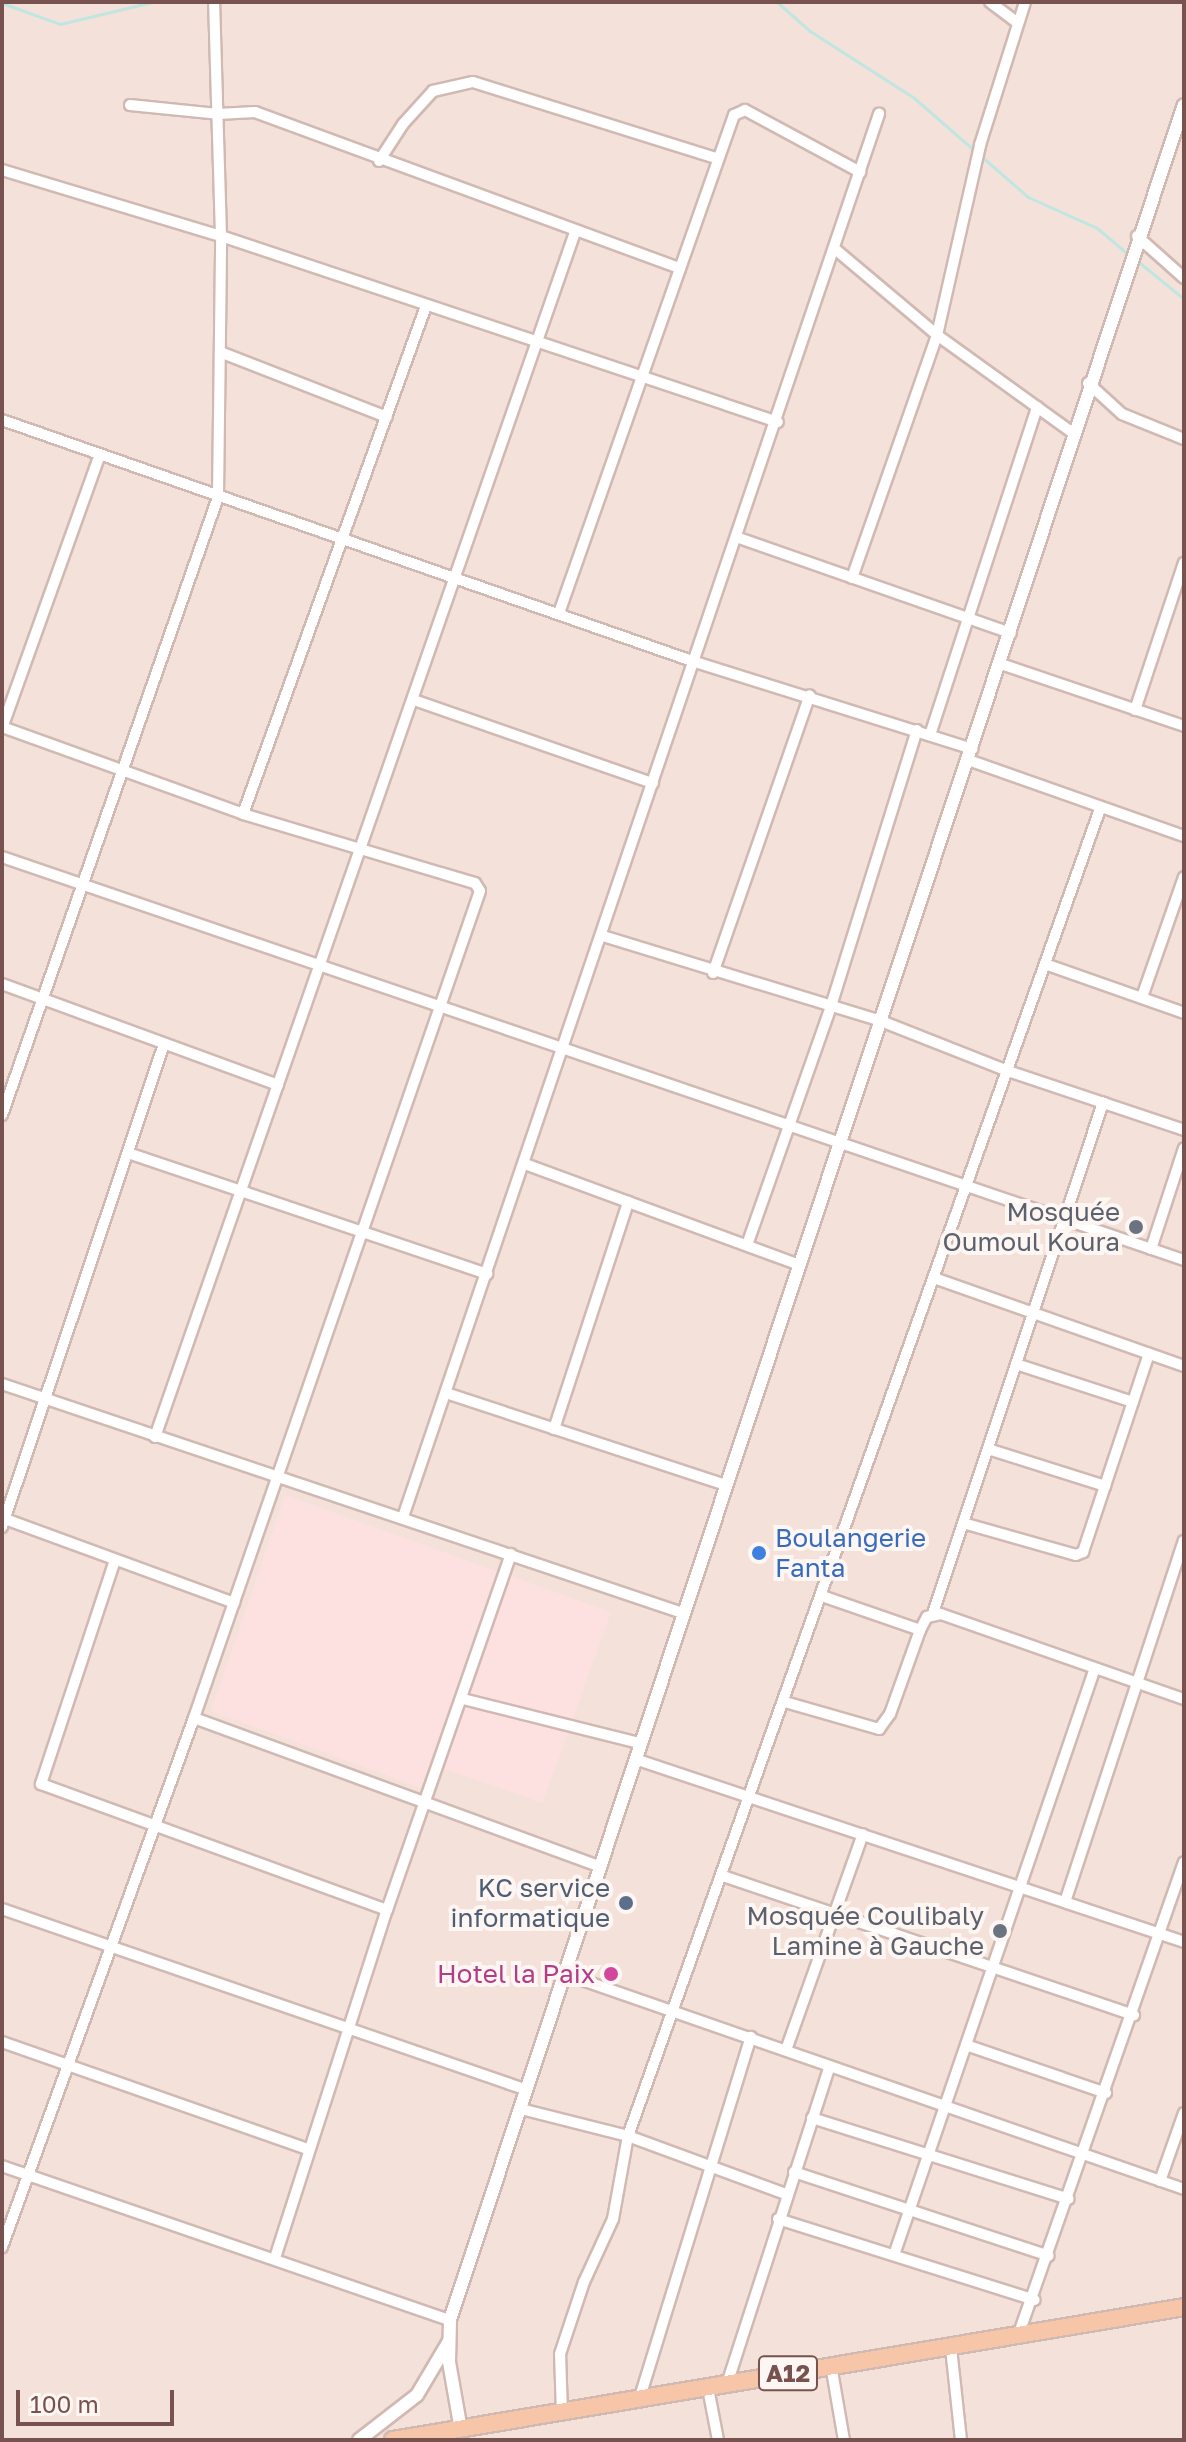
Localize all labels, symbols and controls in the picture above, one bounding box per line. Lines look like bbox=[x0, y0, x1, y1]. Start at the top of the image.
place label: Mosquée Oumoul Koura bbox=[943, 1196, 1120, 1258]
marker: Mosquée Oumoul Koura bbox=[1127, 1218, 1145, 1236]
place label: Boulangerie Fanta bbox=[775, 1522, 926, 1584]
marker: Boulangerie Fanta bbox=[750, 1544, 768, 1562]
place label: KC service informatique bbox=[450, 1872, 610, 1934]
marker: KC service informatique bbox=[617, 1894, 635, 1912]
place label: Mosquée Coulibaly Lamine à Gauche bbox=[747, 1900, 984, 1962]
marker: Mosquée Coulibaly Lamine à Gauche bbox=[991, 1922, 1009, 1940]
place label: Hotel la Paix bbox=[437, 1958, 595, 1990]
marker: Hotel la Paix bbox=[602, 1965, 620, 1983]
road number: A12 bbox=[756, 2353, 820, 2393]
scale bar bbox=[20, 2374, 178, 2424]
text: 100 m bbox=[30, 2389, 99, 2418]

